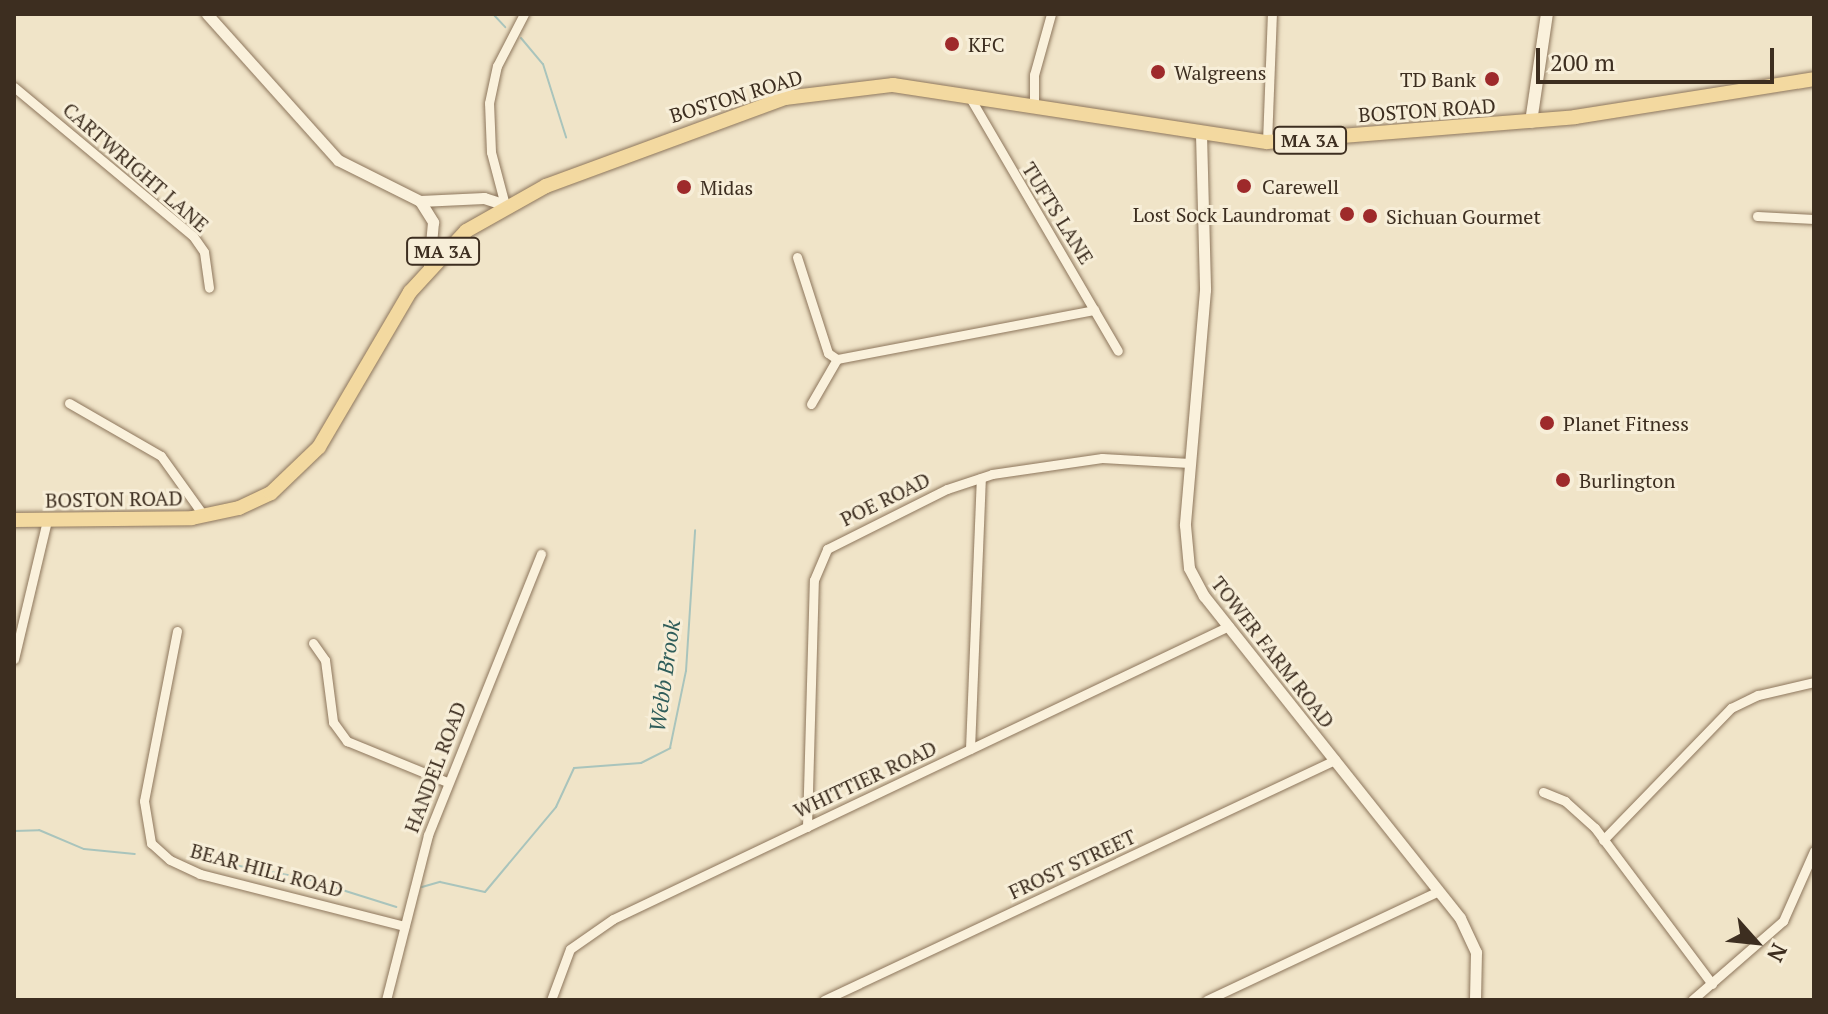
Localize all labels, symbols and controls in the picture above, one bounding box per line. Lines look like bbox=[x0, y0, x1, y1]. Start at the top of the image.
place label: KFC bbox=[968, 32, 1005, 56]
scale bar bbox=[1540, 32, 1778, 82]
marker: KFC bbox=[943, 35, 961, 53]
text: 200 m bbox=[1550, 46, 1615, 78]
place label: Walgreens bbox=[1174, 60, 1266, 84]
marker: Walgreens bbox=[1149, 63, 1167, 81]
street label: BOSTON ROAD bbox=[667, 64, 805, 128]
place label: TD Bank bbox=[1400, 67, 1476, 91]
marker: TD Bank bbox=[1483, 70, 1501, 88]
street label: BOSTON ROAD bbox=[1357, 93, 1497, 127]
street label: CARTWRIGHT LANE bbox=[58, 97, 214, 237]
road number: MA 3A bbox=[1272, 126, 1348, 154]
street label: TUFTS LANE bbox=[1017, 158, 1099, 268]
place label: Carewell bbox=[1262, 174, 1339, 198]
place label: Midas bbox=[700, 175, 753, 199]
marker: Carewell bbox=[1233, 175, 1255, 197]
marker: Midas bbox=[675, 178, 693, 196]
place label: Lost Sock Laundromat bbox=[1133, 202, 1331, 226]
place label: Sichuan Gourmet bbox=[1386, 204, 1541, 228]
marker: Lost Sock Laundromat bbox=[1338, 205, 1356, 223]
marker: Sichuan Gourmet bbox=[1361, 207, 1379, 225]
road number: MA 3A bbox=[405, 237, 481, 265]
place label: Planet Fitness bbox=[1563, 411, 1689, 435]
marker: Planet Fitness bbox=[1538, 414, 1556, 432]
street label: POE ROAD bbox=[836, 467, 934, 531]
place label: Burlington bbox=[1579, 468, 1675, 492]
marker: Burlington bbox=[1554, 471, 1572, 489]
street label: BOSTON ROAD bbox=[45, 486, 183, 512]
street label: TOWER FARM ROAD bbox=[1206, 571, 1340, 733]
water label: Webb Brook bbox=[643, 618, 685, 734]
street label: HANDEL ROAD bbox=[399, 698, 471, 836]
street label: WHITTIER ROAD bbox=[790, 735, 940, 823]
street label: FROST STREET bbox=[1005, 824, 1139, 904]
street label: BEAR HILL ROAD bbox=[188, 838, 346, 902]
north arrow bbox=[1716, 902, 1796, 982]
text: N bbox=[1761, 939, 1795, 967]

